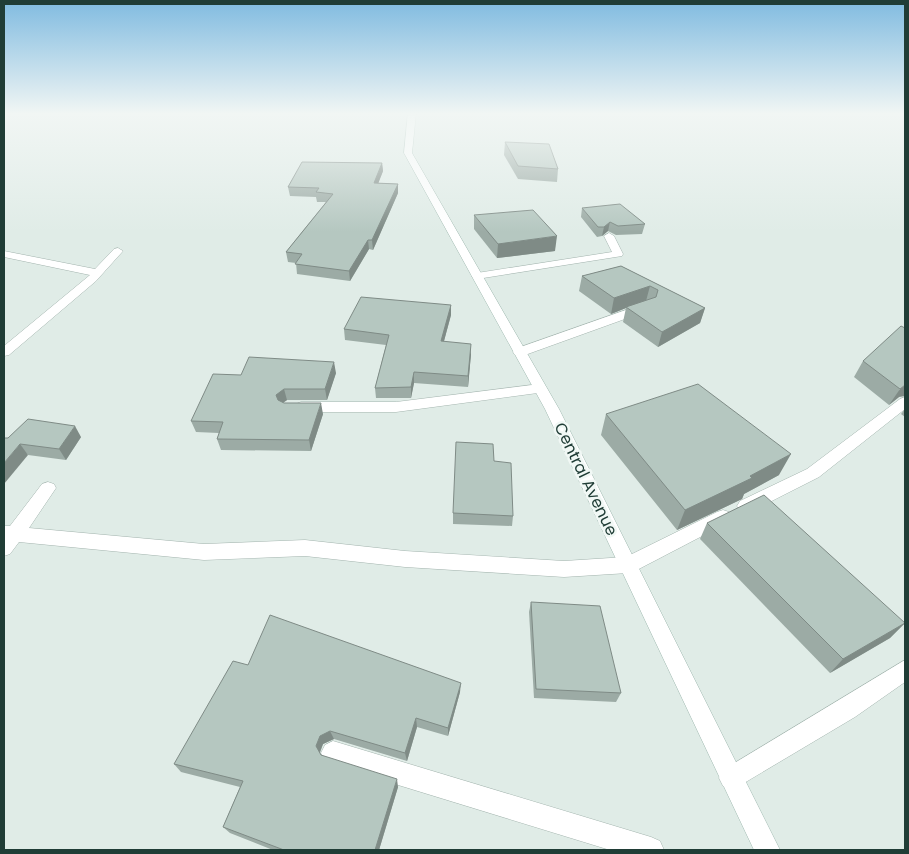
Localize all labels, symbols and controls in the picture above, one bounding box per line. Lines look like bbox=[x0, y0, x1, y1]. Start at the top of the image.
street label: Central Avenue bbox=[549, 418, 623, 540]

